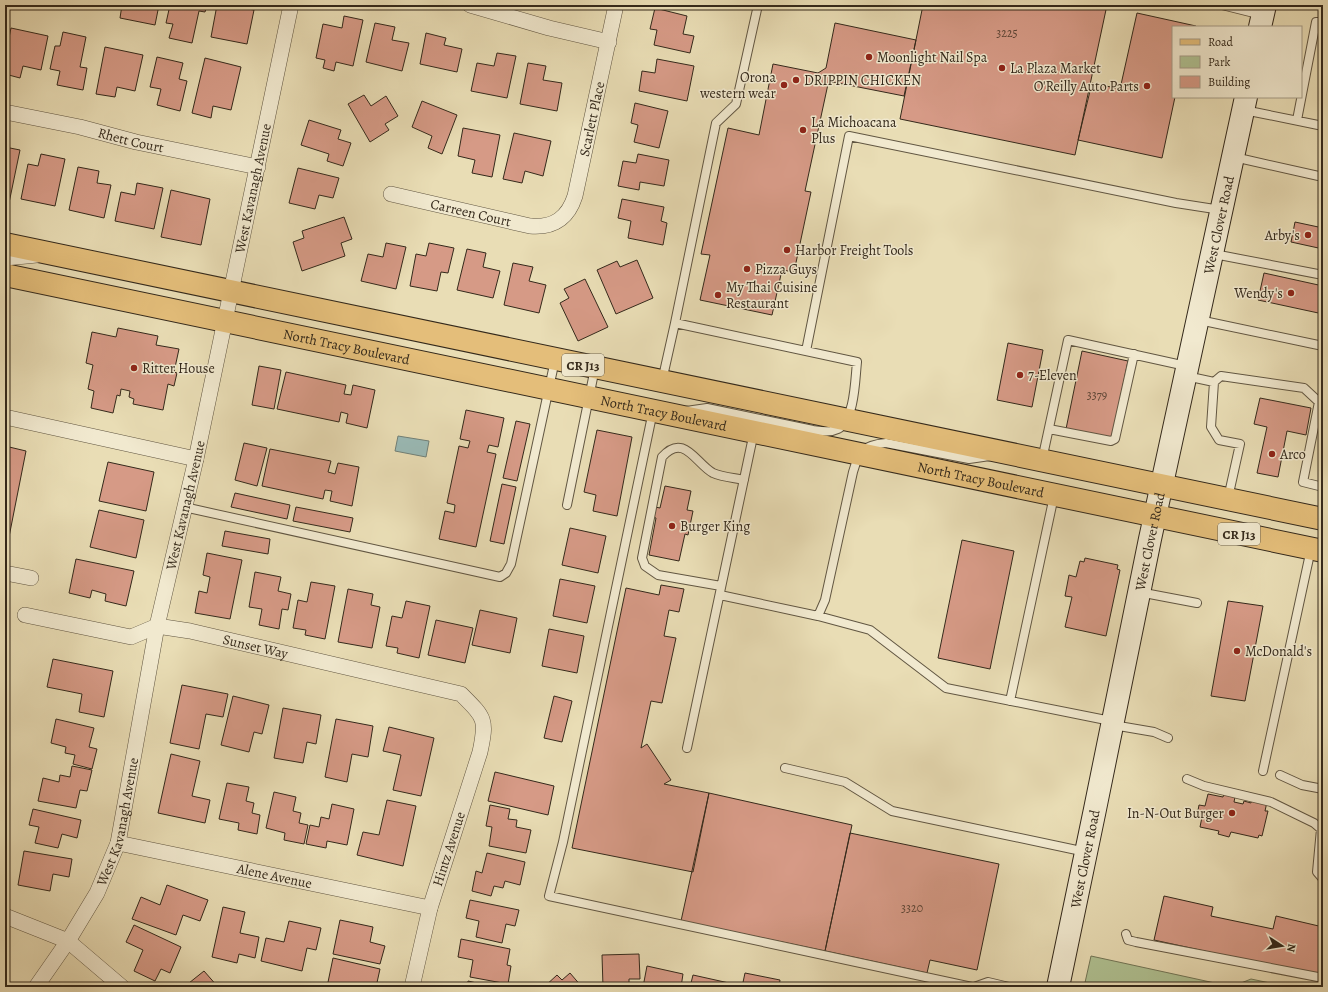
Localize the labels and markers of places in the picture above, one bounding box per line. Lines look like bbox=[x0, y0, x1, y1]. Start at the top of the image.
place label: Moonlight Nail Spa bbox=[877, 48, 988, 67]
marker: Moonlight Nail Spa bbox=[864, 52, 874, 62]
place label: La Plaza Market bbox=[1010, 59, 1101, 78]
marker: La Plaza Market bbox=[997, 63, 1007, 73]
place label: Orona western wear bbox=[699, 68, 777, 103]
place label: DRIPPIN CHICKEN bbox=[804, 71, 921, 90]
marker: DRIPPIN CHICKEN bbox=[791, 75, 801, 85]
place label: O'Reilly Auto Parts bbox=[1034, 77, 1139, 96]
marker: Orona western wear bbox=[779, 80, 789, 90]
marker: O'Reilly Auto Parts bbox=[1142, 81, 1152, 91]
place label: La Michoacana Plus bbox=[811, 113, 897, 148]
marker: La Michoacana Plus bbox=[798, 125, 808, 135]
place label: Arby's bbox=[1264, 226, 1300, 245]
marker: Arby's bbox=[1303, 230, 1313, 240]
place label: Harbor Freight Tools bbox=[795, 241, 913, 260]
marker: Harbor Freight Tools bbox=[782, 245, 792, 255]
place label: Pizza Guys bbox=[755, 260, 817, 279]
marker: Pizza Guys bbox=[742, 264, 752, 274]
place label: My Thai Cuisine Restaurant bbox=[726, 278, 818, 313]
place label: Wendy's bbox=[1233, 284, 1283, 303]
marker: Wendy's bbox=[1286, 288, 1296, 298]
marker: My Thai Cuisine Restaurant bbox=[713, 290, 723, 300]
place label: Ritter House bbox=[142, 359, 215, 378]
marker: Ritter House bbox=[129, 363, 139, 373]
place label: 7-Eleven bbox=[1028, 366, 1077, 385]
marker: 7-Eleven bbox=[1015, 370, 1025, 380]
place label: Arco bbox=[1279, 445, 1306, 464]
marker: Arco bbox=[1267, 449, 1277, 459]
place label: Burger King bbox=[680, 517, 750, 536]
marker: Burger King bbox=[667, 521, 677, 531]
place label: McDonald's bbox=[1245, 642, 1312, 661]
marker: McDonald's bbox=[1232, 646, 1242, 656]
place label: In-N-Out Burger bbox=[1127, 804, 1225, 823]
marker: In-N-Out Burger bbox=[1227, 808, 1237, 818]

